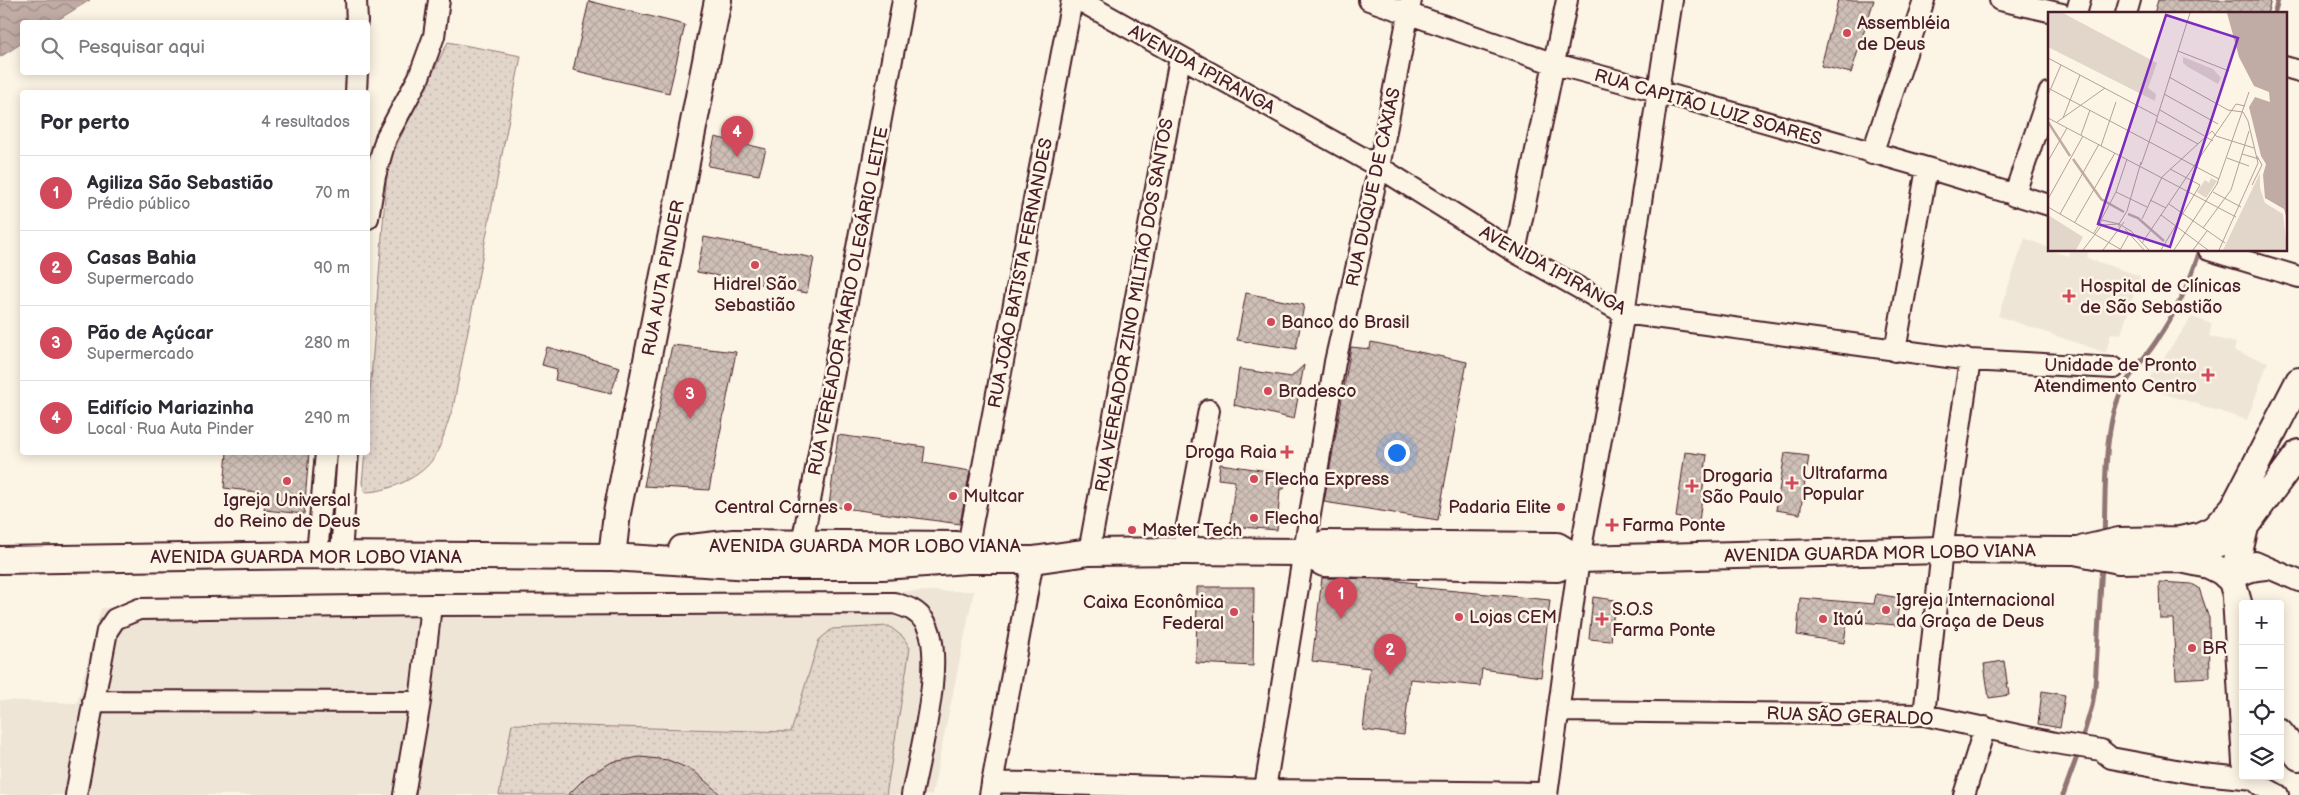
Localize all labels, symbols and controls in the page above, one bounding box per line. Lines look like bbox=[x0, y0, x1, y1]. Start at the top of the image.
inset map bbox=[2048, 12, 2286, 251]
place label: Assembléia de Deus bbox=[1857, 13, 1950, 55]
search box bbox=[20, 20, 370, 75]
street label: AVENIDA IPIRANGA bbox=[1125, 20, 1279, 118]
marker: Assembléia de Deus bbox=[1841, 27, 1853, 39]
icon: search bbox=[38, 34, 66, 62]
text: Pesquisar aqui bbox=[78, 36, 205, 59]
street label: RUA CAPITÃO LUIZ SOARES bbox=[1592, 64, 1824, 150]
street label: RUA DUQUE DE CAXIAS bbox=[1342, 86, 1405, 289]
text: Por perto bbox=[40, 110, 130, 135]
text: 4 resultados bbox=[261, 113, 350, 132]
pin: 4 bbox=[721, 116, 753, 157]
street label: RUA VEREADOR ZINO MILITÃO DOS SANTOS bbox=[1090, 116, 1178, 494]
street label: RUA VEREADOR MÁRIO OLEGÁRIO LEITE bbox=[802, 124, 893, 477]
street label: RUA JOÃO BATISTA FERNANDES bbox=[983, 136, 1057, 410]
text: Agiliza São Sebastião bbox=[87, 172, 273, 195]
text: 1 bbox=[53, 184, 59, 203]
text: 70 m bbox=[315, 184, 350, 203]
text: Prédio público bbox=[87, 195, 190, 214]
street label: RUA AUTA PINDER bbox=[638, 198, 689, 358]
street label: AVENIDA IPIRANGA bbox=[1476, 221, 1630, 319]
text: Casas Bahia bbox=[87, 247, 196, 270]
text: 2 bbox=[51, 259, 61, 278]
text: 90 m bbox=[314, 259, 350, 278]
marker: Hidrel São Sebastião bbox=[749, 259, 761, 271]
text: Supermercado bbox=[87, 270, 194, 289]
place label: Hidrel São Sebastião bbox=[713, 274, 797, 316]
place label: Hospital de Clínicas de São Sebastião bbox=[2080, 276, 2241, 318]
marker: Hospital de Clínicas de São Sebastião bbox=[2062, 289, 2076, 303]
place label: Banco do Brasil bbox=[1281, 312, 1410, 333]
marker: Banco do Brasil bbox=[1265, 316, 1277, 328]
text: Pão de Açúcar bbox=[87, 322, 213, 345]
text: 3 bbox=[51, 334, 61, 353]
text: 280 m bbox=[304, 334, 350, 353]
text: Supermercado bbox=[87, 345, 194, 364]
place label: Unidade de Pronto Atendimento Centro bbox=[2034, 355, 2197, 397]
marker: Unidade de Pronto Atendimento Centro bbox=[2201, 368, 2215, 382]
pin: 3 bbox=[674, 378, 706, 419]
place label: Bradesco bbox=[1278, 381, 1356, 402]
marker: Bradesco bbox=[1262, 385, 1274, 397]
text: Edifício Mariazinha bbox=[87, 397, 254, 420]
text: 4 bbox=[51, 409, 61, 428]
text: 290 m bbox=[304, 409, 350, 428]
text: Local · Rua Auta Pinder bbox=[87, 420, 254, 439]
your location bbox=[1384, 440, 1410, 466]
place label: Droga Raia bbox=[1185, 442, 1277, 463]
marker: Droga Raia bbox=[1281, 446, 1293, 458]
place label: Ultrafarma Popular bbox=[1802, 463, 1888, 505]
place label: Drogaria São Paulo bbox=[1702, 466, 1783, 508]
place label: Flecha Express bbox=[1264, 469, 1389, 490]
marker: Flecha Express bbox=[1248, 473, 1260, 485]
marker: Igreja Universal do Reino de Deus bbox=[281, 475, 293, 487]
marker: Ultrafarma Popular bbox=[1786, 477, 1798, 489]
marker: Drogaria São Paulo bbox=[1686, 480, 1698, 492]
place label: Multcar bbox=[963, 486, 1024, 507]
place label: Igreja Universal do Reino de Deus bbox=[214, 490, 360, 532]
marker: Multcar bbox=[947, 490, 959, 502]
place label: Central Carnes bbox=[714, 497, 838, 518]
place label: Padaria Elite bbox=[1448, 497, 1551, 518]
marker: Central Carnes bbox=[842, 501, 854, 513]
marker: Padaria Elite bbox=[1555, 501, 1567, 513]
place label: Flecha bbox=[1264, 508, 1319, 529]
marker: Flecha bbox=[1248, 512, 1260, 524]
place label: Farma Ponte bbox=[1622, 515, 1726, 536]
marker: Farma Ponte bbox=[1606, 519, 1618, 531]
place label: Master Tech bbox=[1142, 520, 1242, 541]
marker: Master Tech bbox=[1126, 524, 1138, 536]
street label: AVENIDA GUARDA MOR LOBO VIANA bbox=[709, 536, 1021, 557]
street label: AVENIDA GUARDA MOR LOBO VIANA bbox=[1724, 540, 2036, 567]
street label: AVENIDA GUARDA MOR LOBO VIANA bbox=[150, 547, 462, 568]
pin: 1 bbox=[1325, 578, 1357, 619]
place label: Igreja Internacional da Graça de Deus bbox=[1896, 590, 2055, 632]
place label: Caixa Econômica Federal bbox=[1083, 592, 1224, 634]
place label: S.O.S Farma Ponte bbox=[1612, 599, 1716, 641]
map controls bbox=[2239, 600, 2284, 780]
button: + bbox=[2239, 600, 2284, 645]
marker: Igreja Internacional da Graça de Deus bbox=[1880, 604, 1892, 616]
marker: Caixa Econômica Federal bbox=[1228, 606, 1240, 618]
place label: Lojas CEM bbox=[1469, 607, 1557, 628]
place label: Itaú bbox=[1833, 609, 1864, 630]
marker: Lojas CEM bbox=[1453, 611, 1465, 623]
marker: S.O.S Farma Ponte bbox=[1596, 613, 1608, 625]
marker: Itaú bbox=[1817, 613, 1829, 625]
pin: 2 bbox=[1374, 634, 1406, 675]
place label: BR bbox=[2202, 638, 2227, 659]
marker: BR bbox=[2186, 642, 2198, 654]
button: − bbox=[2239, 645, 2284, 690]
button: locate bbox=[2239, 690, 2284, 735]
street label: RUA SÃO GERALDO bbox=[1766, 702, 1934, 730]
button: layers bbox=[2239, 735, 2284, 780]

